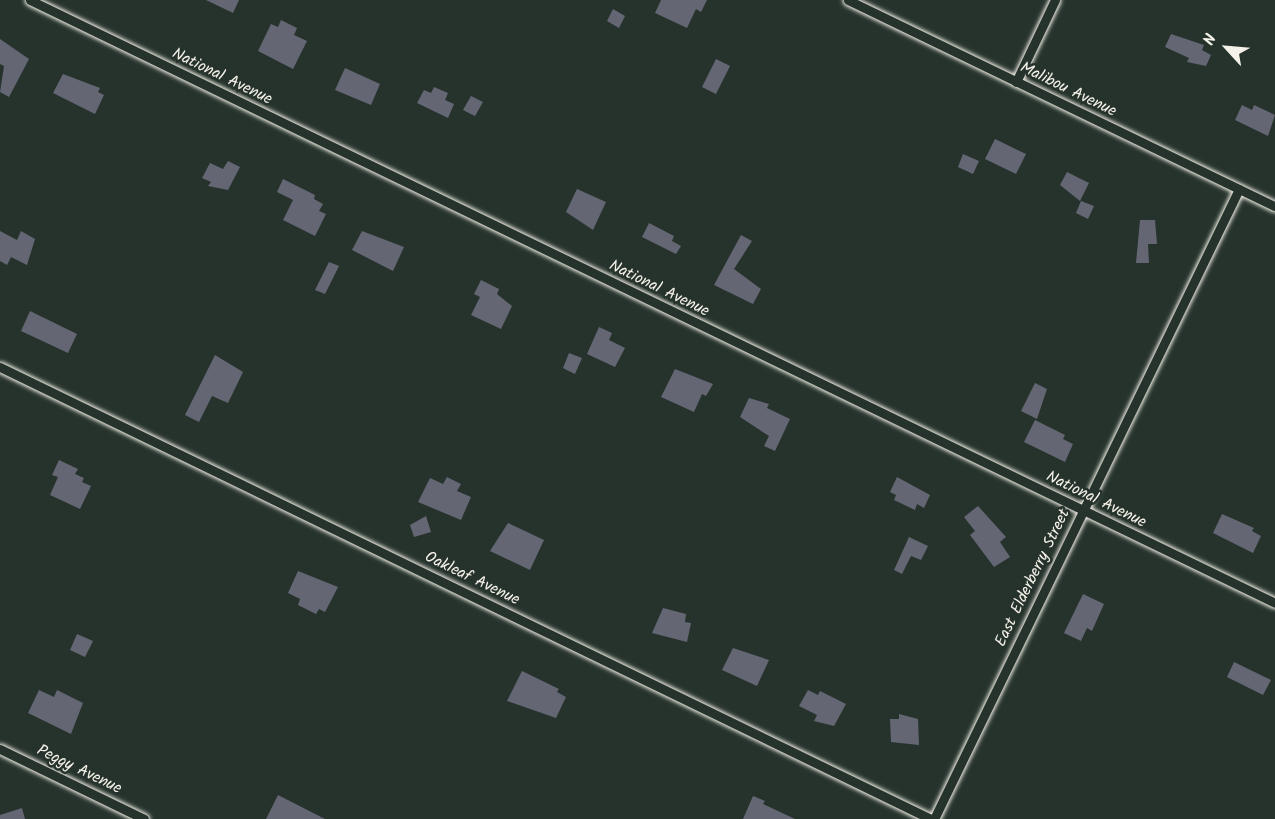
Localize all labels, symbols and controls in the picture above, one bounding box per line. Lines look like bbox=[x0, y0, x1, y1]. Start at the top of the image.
north arrow bbox=[1197, 18, 1257, 78]
text: N bbox=[1197, 30, 1224, 50]
street label: National Avenue bbox=[169, 44, 275, 110]
street label: Malibou Avenue bbox=[1017, 58, 1119, 122]
street label: National Avenue bbox=[606, 256, 712, 322]
street label: National Avenue bbox=[1043, 467, 1149, 533]
street label: East Elderberry Street bbox=[991, 506, 1075, 650]
street label: Oakleaf Avenue bbox=[422, 548, 522, 610]
street label: Peggy Avenue bbox=[33, 741, 125, 799]

